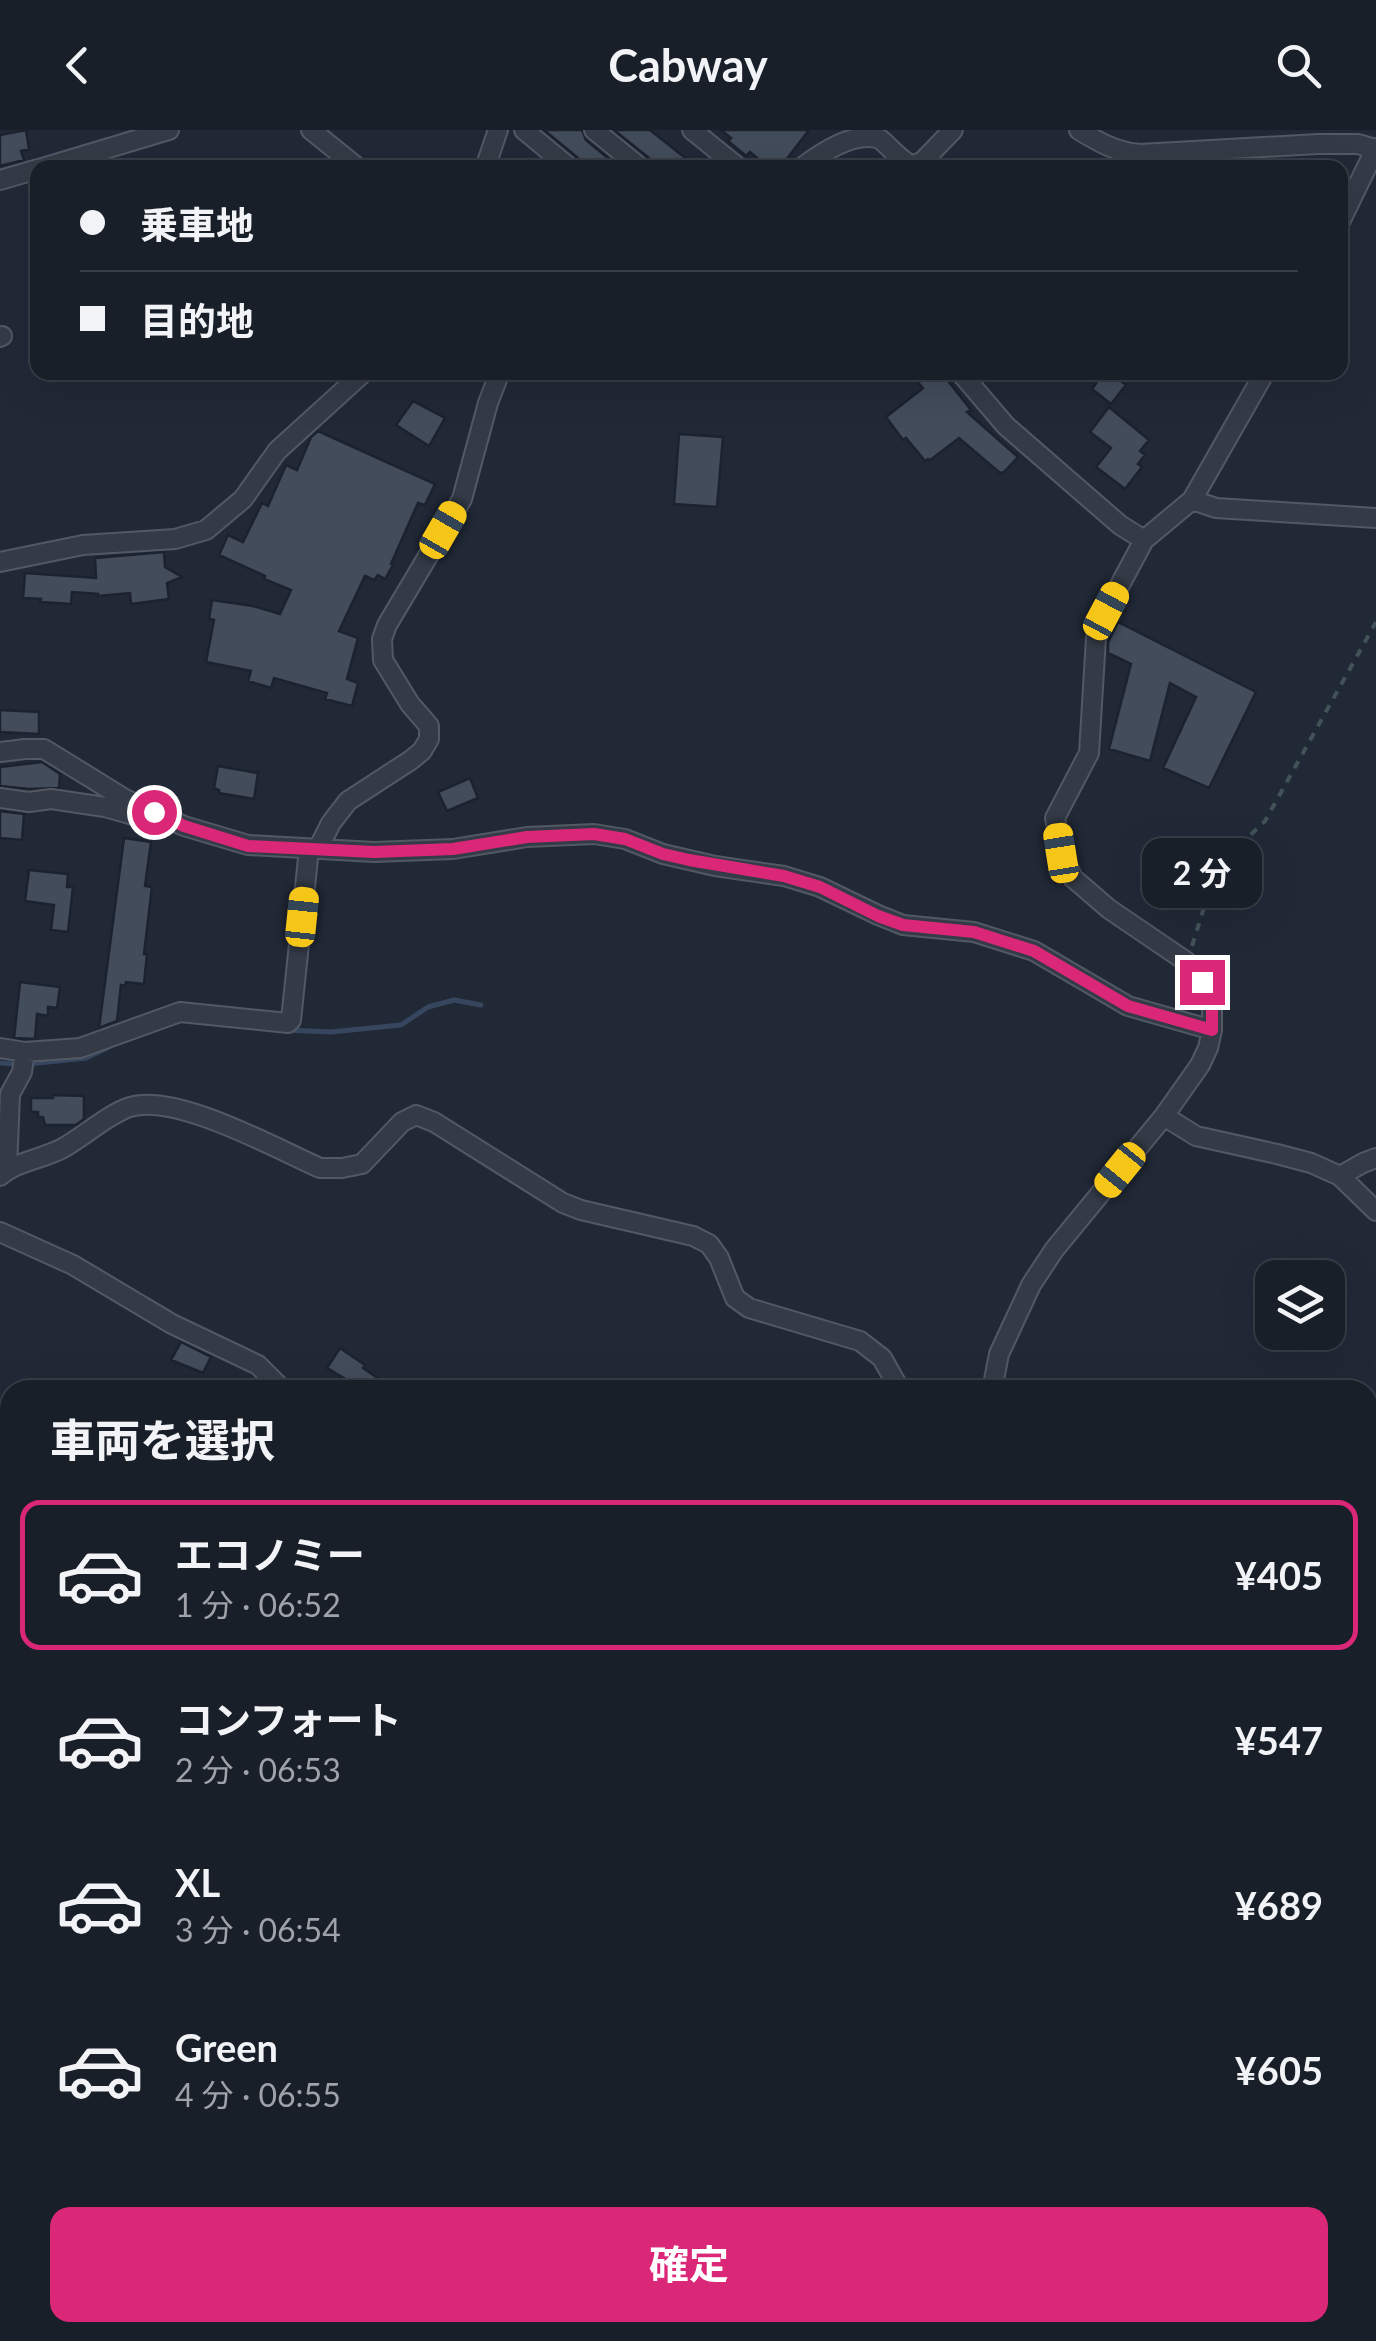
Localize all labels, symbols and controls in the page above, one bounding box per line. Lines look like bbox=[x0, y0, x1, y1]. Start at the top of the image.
icon: back bbox=[50, 38, 105, 93]
text: Cabway bbox=[608, 38, 768, 92]
icon: search bbox=[1271, 38, 1326, 93]
text: 乗車地 bbox=[140, 201, 254, 247]
text: 目的地 bbox=[140, 297, 254, 343]
car bbox=[415, 497, 471, 563]
car bbox=[1079, 577, 1133, 645]
route start bbox=[132, 790, 177, 835]
car bbox=[1041, 821, 1081, 885]
callout: 2 分 bbox=[1142, 837, 1262, 907]
text: 2 分 bbox=[1173, 853, 1231, 892]
car bbox=[284, 886, 320, 948]
route end bbox=[1180, 960, 1225, 1005]
car bbox=[1089, 1137, 1151, 1203]
map controls bbox=[1255, 1260, 1345, 1350]
button: layers bbox=[1255, 1260, 1345, 1350]
text: 車両を選択 bbox=[50, 1413, 275, 1467]
icon: car bbox=[55, 1530, 145, 1620]
text: エコノミー bbox=[175, 1531, 365, 1577]
text: ¥405 bbox=[1235, 1552, 1323, 1598]
text: 1 分 · 06:52 bbox=[175, 1585, 341, 1624]
icon: car bbox=[55, 1695, 145, 1785]
text: コンフォート bbox=[175, 1696, 402, 1742]
text: ¥547 bbox=[1235, 1717, 1323, 1763]
text: 2 分 · 06:53 bbox=[175, 1750, 341, 1789]
text: XL bbox=[175, 1859, 220, 1905]
icon: car bbox=[55, 1860, 145, 1950]
text: ¥689 bbox=[1235, 1882, 1323, 1928]
text: 3 分 · 06:54 bbox=[175, 1910, 341, 1949]
text: Green bbox=[175, 2024, 278, 2070]
icon: car bbox=[55, 2025, 145, 2115]
text: ¥605 bbox=[1235, 2047, 1323, 2093]
text: 4 分 · 06:55 bbox=[175, 2075, 341, 2114]
button: 確定 bbox=[50, 2207, 1328, 2322]

